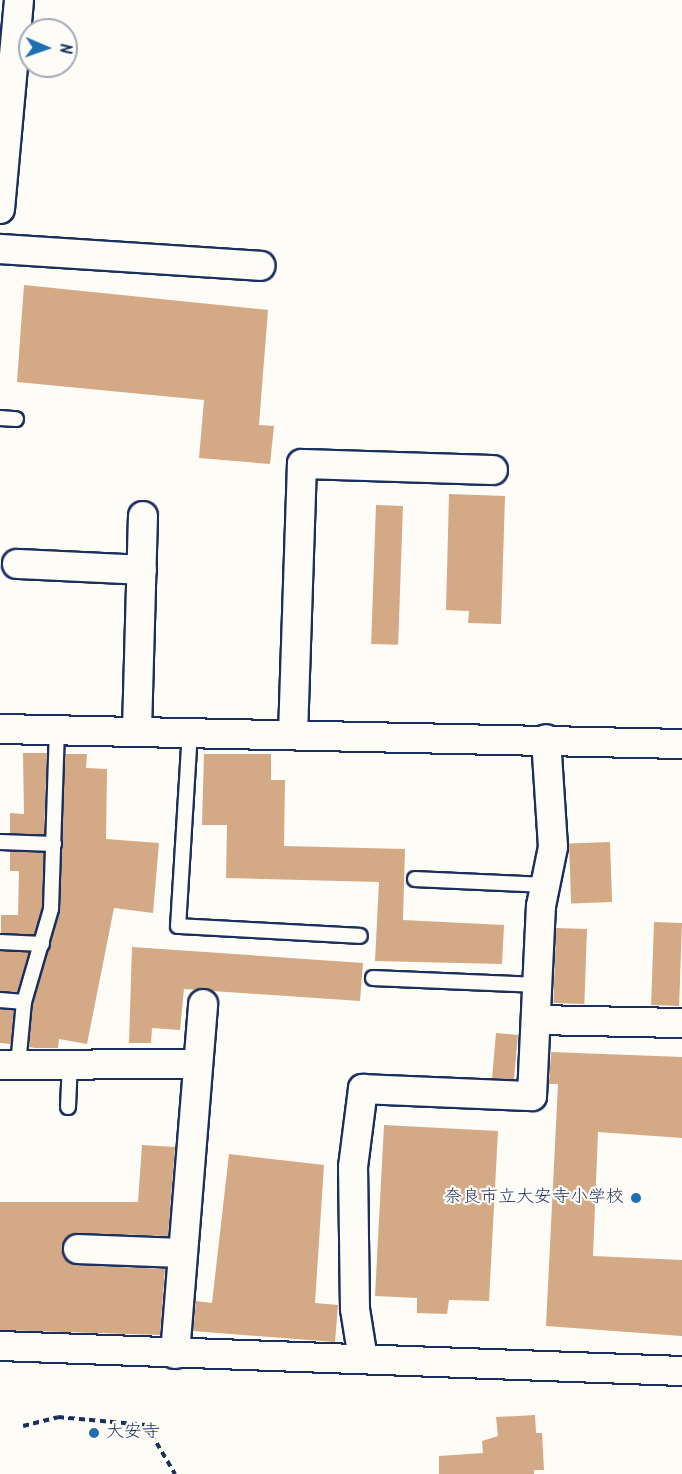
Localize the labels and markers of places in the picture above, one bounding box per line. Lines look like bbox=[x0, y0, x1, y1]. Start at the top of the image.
place label: 奈良市立大安寺小学校 bbox=[444, 1187, 624, 1209]
marker: 奈良市立大安寺小学校 bbox=[629, 1191, 643, 1205]
place label: 大安寺 bbox=[106, 1422, 160, 1444]
marker: 大安寺 bbox=[87, 1426, 101, 1440]

